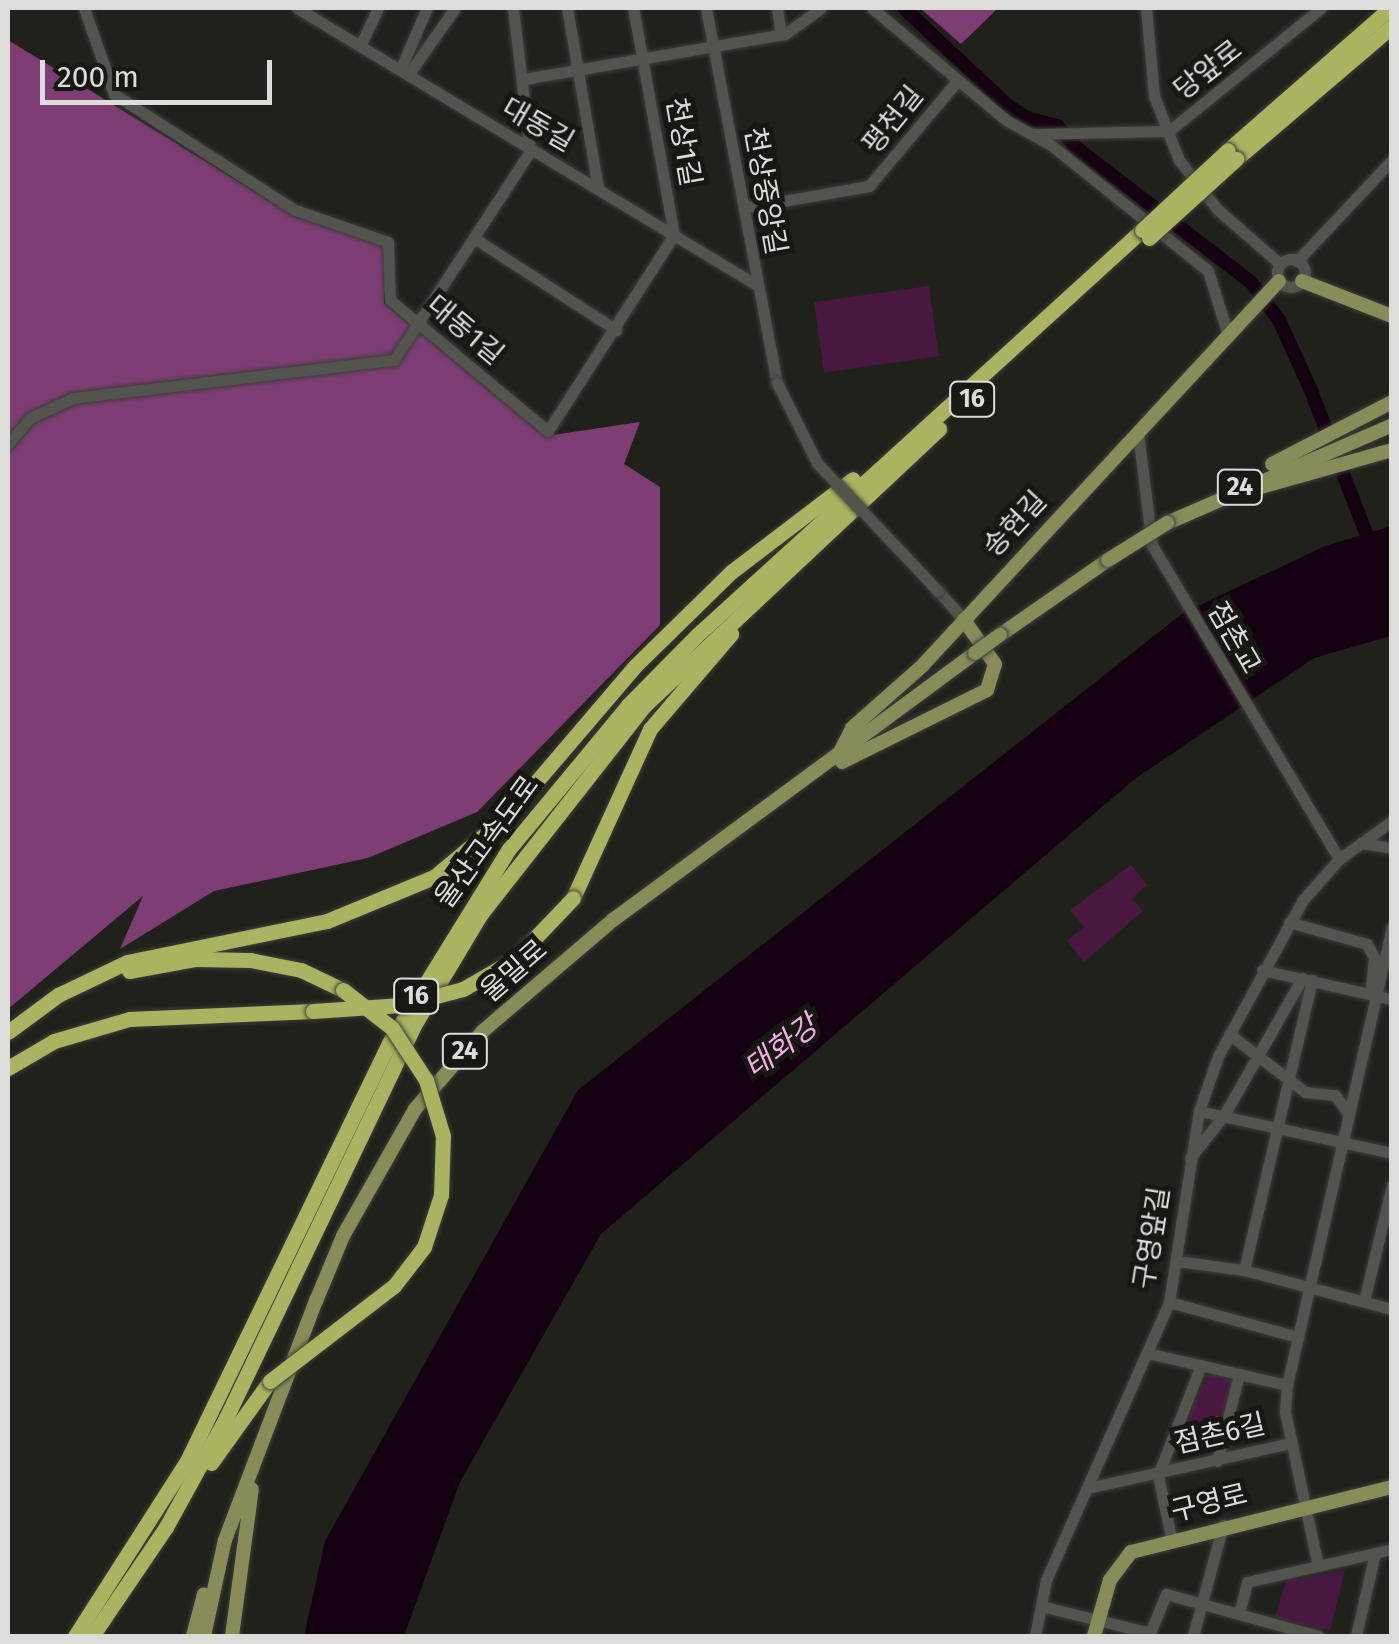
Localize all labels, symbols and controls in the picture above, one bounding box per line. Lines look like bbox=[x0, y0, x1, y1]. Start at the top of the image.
street label: 당앞로 bbox=[1167, 33, 1249, 107]
scale bar bbox=[45, 40, 278, 102]
text: 200 m bbox=[57, 59, 139, 95]
street label: 평천길 bbox=[856, 79, 930, 161]
street label: 대동길 bbox=[496, 91, 580, 159]
street label: 천상1길 bbox=[659, 95, 707, 189]
street label: 천상중앙길 bbox=[737, 125, 793, 257]
street label: 대동1길 bbox=[420, 288, 510, 372]
road number: 16 bbox=[947, 379, 997, 419]
road number: 24 bbox=[1215, 467, 1265, 507]
street label: 송현길 bbox=[976, 484, 1054, 564]
street label: 점촌교 bbox=[1200, 596, 1268, 680]
street label: 울산고속도로 bbox=[428, 770, 546, 914]
street label: 울밀로 bbox=[474, 933, 554, 1009]
road number: 16 bbox=[391, 976, 441, 1016]
water label: 태화강 bbox=[737, 1008, 825, 1086]
road number: 24 bbox=[440, 1031, 490, 1071]
street label: 구영앞길 bbox=[1127, 1184, 1177, 1292]
street label: 점촌6길 bbox=[1171, 1407, 1269, 1461]
street label: 구영로 bbox=[1167, 1477, 1251, 1529]

